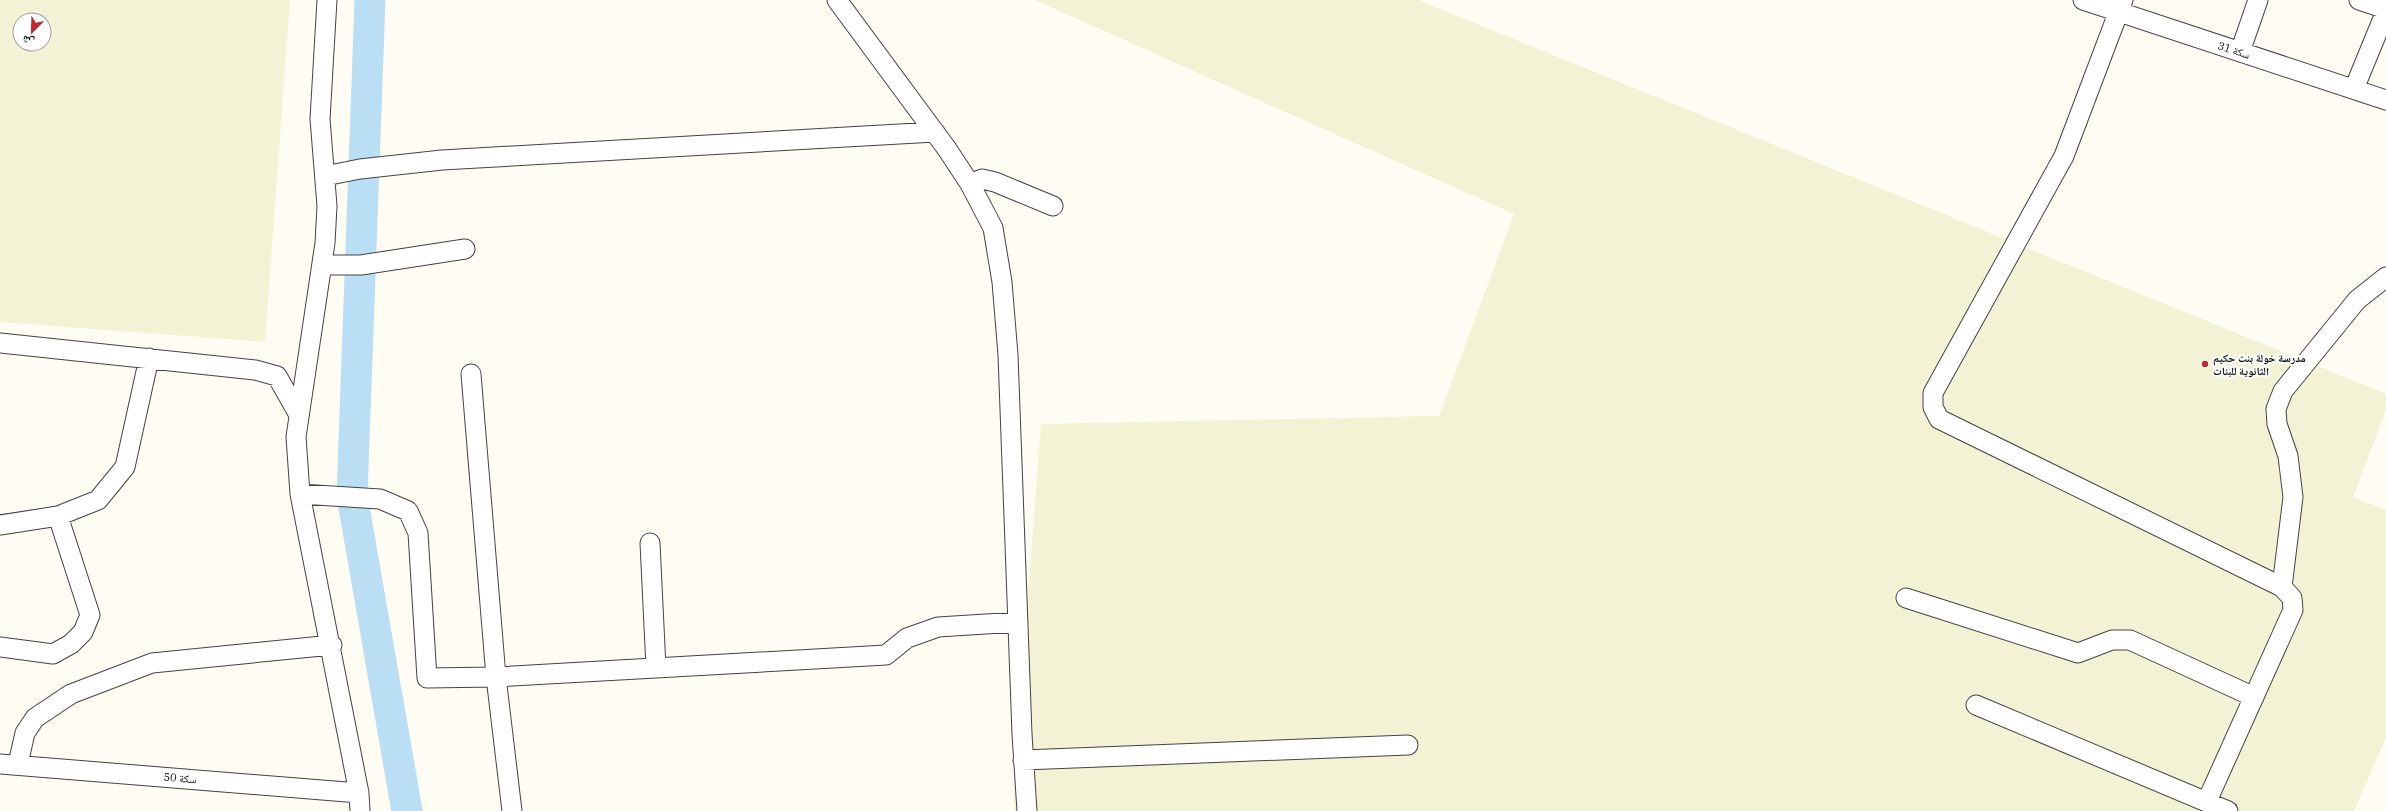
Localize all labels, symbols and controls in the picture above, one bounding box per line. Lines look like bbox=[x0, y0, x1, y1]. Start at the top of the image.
north arrow bbox=[12, 12, 52, 52]
text: ش bbox=[20, 31, 37, 50]
street label: سكة 31 bbox=[2216, 38, 2252, 62]
place label: مدرسة خولة بنت حكيم الثانوية للبنات bbox=[2213, 351, 2306, 378]
marker: مدرسة خولة بنت حكيم الثانوية للبنات bbox=[2200, 359, 2210, 369]
street label: سكة 50 bbox=[163, 770, 197, 786]

